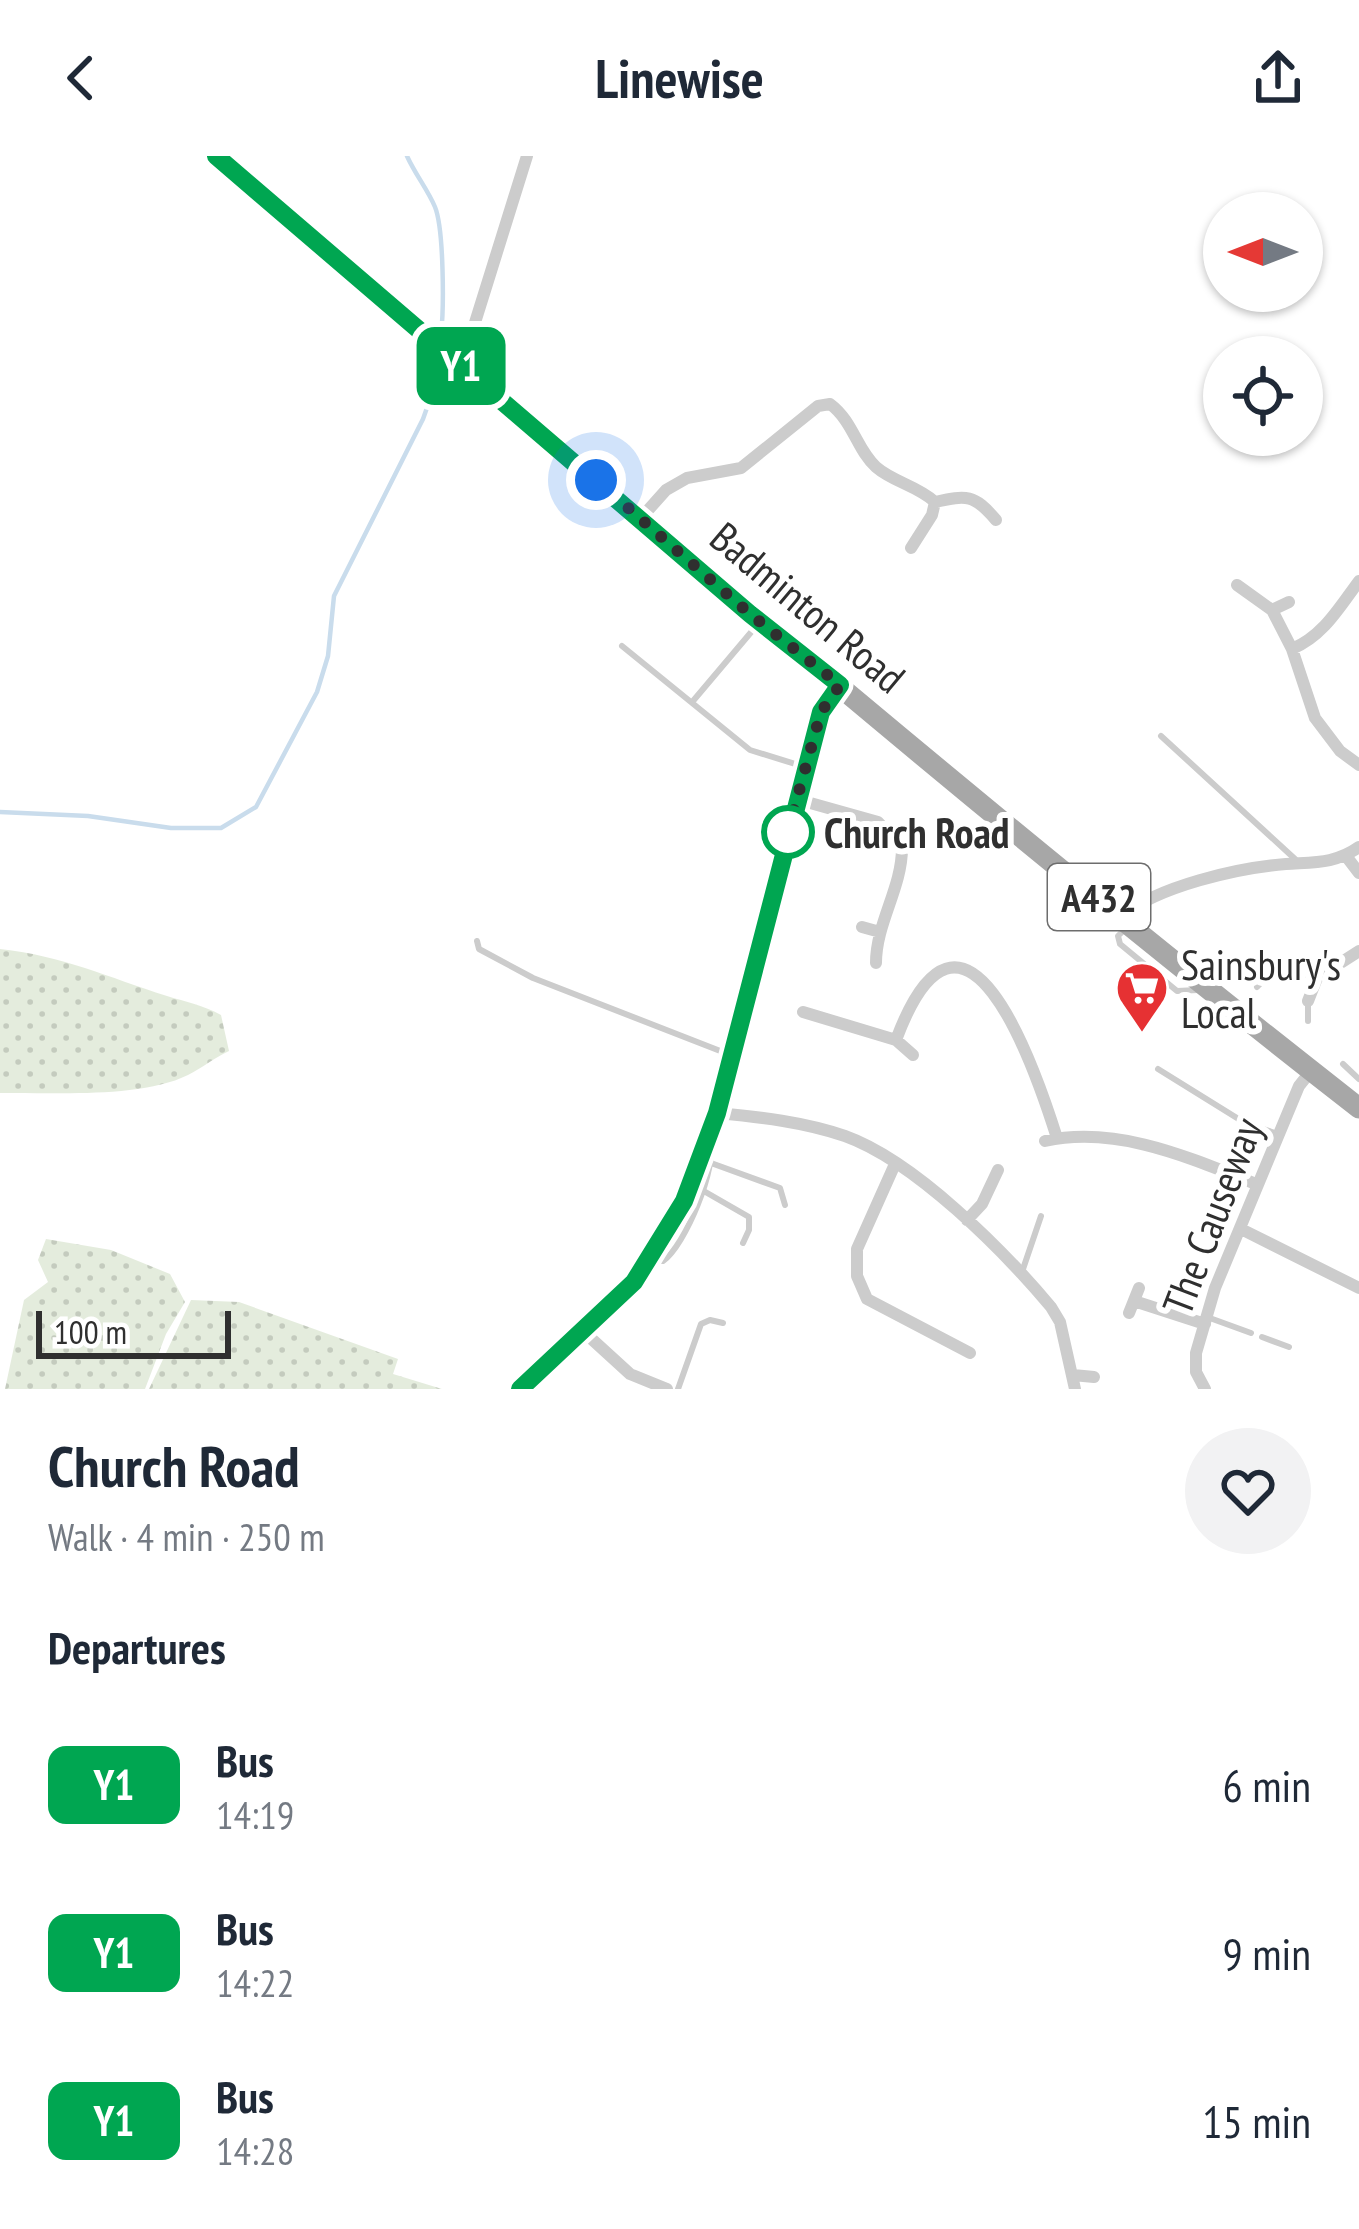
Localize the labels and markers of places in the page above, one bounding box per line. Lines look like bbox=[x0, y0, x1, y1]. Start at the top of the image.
place label: Church Road bbox=[824, 805, 1009, 860]
marker: Church Road bbox=[763, 807, 813, 857]
place label: Sainsbury's Local bbox=[1181, 937, 1341, 1040]
supermarket icon: Sainsbury's Local bbox=[1114, 960, 1170, 1034]

